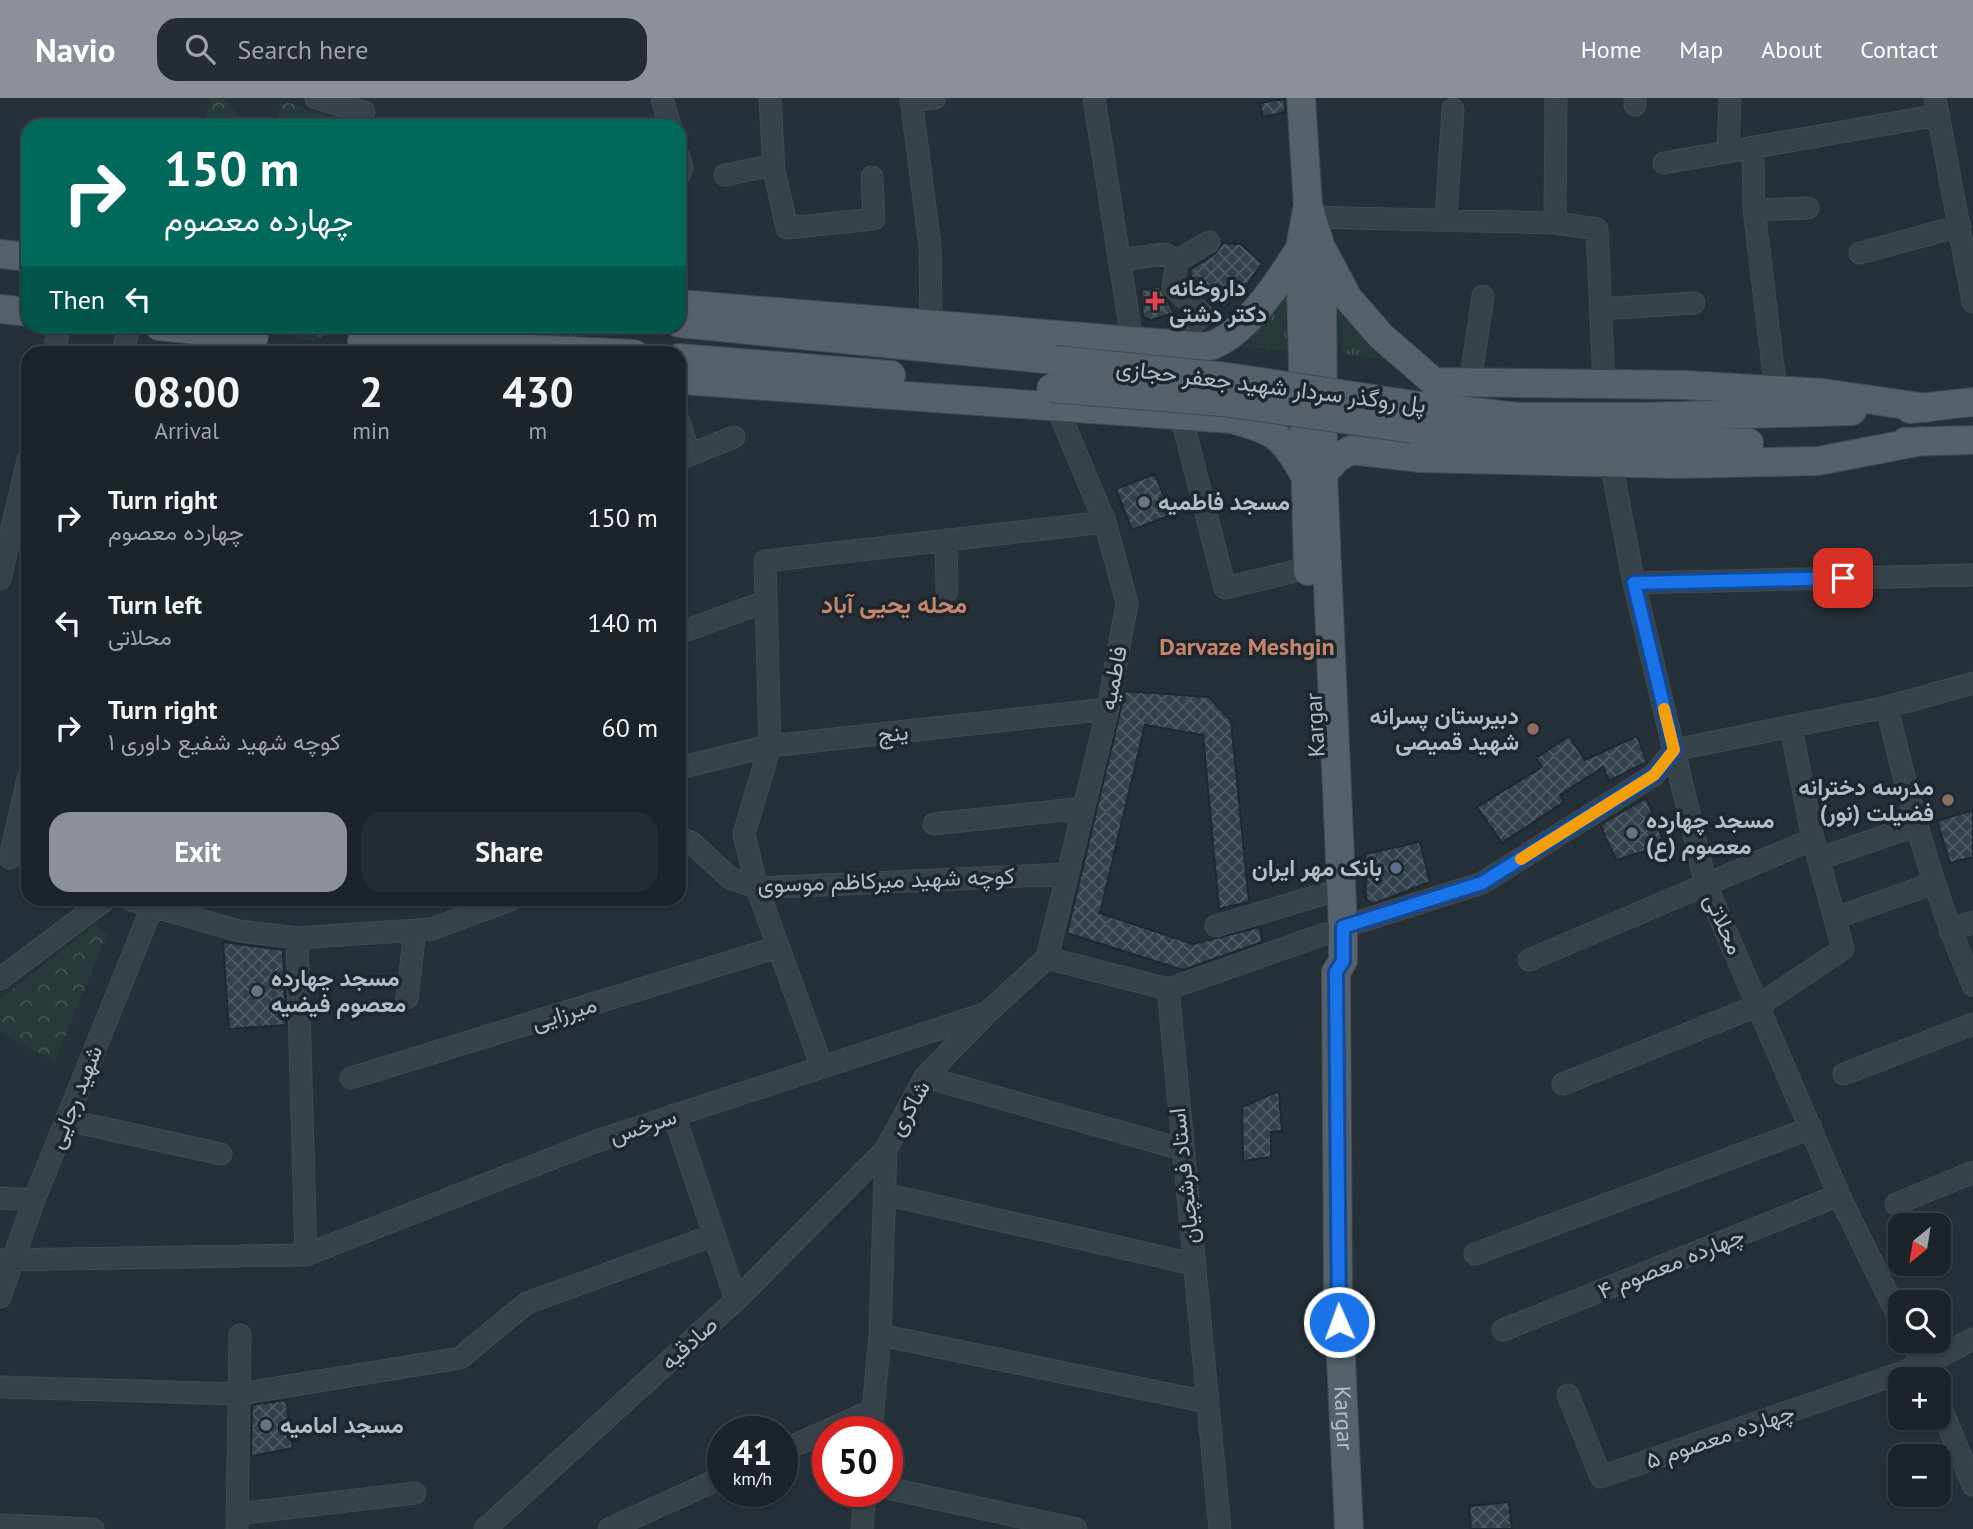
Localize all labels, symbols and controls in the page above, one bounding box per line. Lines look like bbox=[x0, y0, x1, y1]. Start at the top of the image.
search box bbox=[157, 18, 647, 81]
text: Navio bbox=[35, 28, 115, 71]
icon: search bbox=[181, 30, 219, 68]
text: Search here bbox=[237, 33, 369, 66]
text: Home bbox=[1581, 34, 1641, 65]
text: Map bbox=[1679, 34, 1723, 65]
text: About bbox=[1761, 34, 1822, 65]
text: Contact bbox=[1860, 34, 1938, 65]
text: 150 m bbox=[164, 136, 299, 200]
icon: right bbox=[49, 147, 140, 238]
text: چهارده معصوم bbox=[164, 198, 353, 240]
place label: داروخانه دکتر دشتی bbox=[1169, 273, 1267, 329]
icon: left bbox=[119, 280, 157, 318]
text: Then bbox=[49, 283, 105, 316]
marker: داروخانه دکتر دشتی bbox=[1147, 293, 1163, 309]
street label: پل روگذر سردار شهید جعفر حجازی bbox=[1114, 352, 1428, 421]
text: 08:00 bbox=[133, 364, 240, 419]
text: 2 bbox=[359, 364, 383, 419]
text: 430 bbox=[502, 364, 574, 419]
text: Arrival bbox=[154, 416, 219, 445]
text: min bbox=[352, 416, 390, 445]
text: m bbox=[529, 416, 547, 445]
text: Turn right bbox=[108, 483, 217, 516]
place label: مسجد فاطمیه bbox=[1158, 487, 1290, 516]
marker: مسجد فاطمیه bbox=[1136, 494, 1152, 510]
icon: right bbox=[49, 499, 87, 537]
text: 150 m bbox=[587, 501, 658, 534]
text: چهارده معصوم bbox=[108, 517, 244, 546]
pin bbox=[1813, 548, 1873, 608]
icon: arrive bbox=[1824, 559, 1862, 597]
text: Turn left bbox=[108, 588, 202, 621]
district label: محله یحیی آباد bbox=[821, 589, 967, 620]
icon: left bbox=[49, 604, 87, 642]
text: 140 m bbox=[587, 606, 658, 639]
text: محلاتی bbox=[108, 622, 172, 651]
district label: Darvaze Meshgin bbox=[1159, 631, 1335, 662]
street label: فاطمیه bbox=[1092, 643, 1133, 713]
street label: Kargar bbox=[1298, 692, 1331, 758]
text: Turn right bbox=[108, 693, 217, 726]
place label: دبیرستان پسرانه شهید قمیصی bbox=[1369, 701, 1519, 757]
icon: right bbox=[49, 709, 87, 747]
text: 60 m bbox=[602, 711, 658, 744]
street label: ینج bbox=[876, 716, 910, 751]
marker: دبیرستان پسرانه شهید قمیصی bbox=[1525, 721, 1541, 737]
text: کوچه شهید شفیع داوری ۱ bbox=[108, 727, 341, 756]
place label: مدرسه دخترانه فضیلت (نور) bbox=[1798, 772, 1934, 828]
marker: مدرسه دخترانه فضیلت (نور) bbox=[1940, 792, 1956, 808]
place label: مسجد چهارده معصوم (ع) bbox=[1646, 805, 1774, 862]
button: Exit bbox=[49, 812, 347, 892]
button: Share bbox=[361, 812, 658, 892]
marker: مسجد چهارده معصوم (ع) bbox=[1624, 825, 1640, 841]
place label: بانک مهر ایران bbox=[1252, 853, 1382, 883]
marker: بانک مهر ایران bbox=[1388, 860, 1404, 876]
street label: کوچه شهید میرکاظم موسوی bbox=[757, 861, 1015, 900]
street label: محلاتی bbox=[1698, 889, 1751, 959]
place label: مسجد چهارده معصوم فیضیه bbox=[271, 963, 406, 1019]
marker: مسجد چهارده معصوم فیضیه bbox=[249, 983, 265, 999]
street label: میرزایی bbox=[528, 989, 600, 1037]
street label: شهید رجایی bbox=[41, 1041, 109, 1153]
street label: شاکری bbox=[881, 1075, 937, 1141]
street label: سرخس bbox=[606, 1101, 680, 1151]
street label: استاد فرشچیان bbox=[1162, 1106, 1207, 1246]
north arrow bbox=[1888, 1213, 1951, 1276]
map controls bbox=[1888, 1213, 1951, 1507]
street label: چهارده معصوم ۴ bbox=[1593, 1220, 1749, 1307]
position arrow bbox=[1302, 1285, 1376, 1359]
button: search bbox=[1888, 1290, 1951, 1353]
street label: صادقیه bbox=[654, 1309, 723, 1376]
button: + bbox=[1888, 1367, 1951, 1430]
street label: Kargar bbox=[1328, 1385, 1360, 1451]
street label: چهارده معصوم ۵ bbox=[1642, 1396, 1799, 1476]
place label: مسجد امامیه bbox=[280, 1410, 404, 1439]
speed limit sign: 50 bbox=[812, 1416, 903, 1507]
marker: مسجد امامیه bbox=[258, 1417, 274, 1433]
text: 41 bbox=[733, 1429, 772, 1475]
button: − bbox=[1888, 1444, 1951, 1507]
text: km/h bbox=[733, 1467, 772, 1490]

